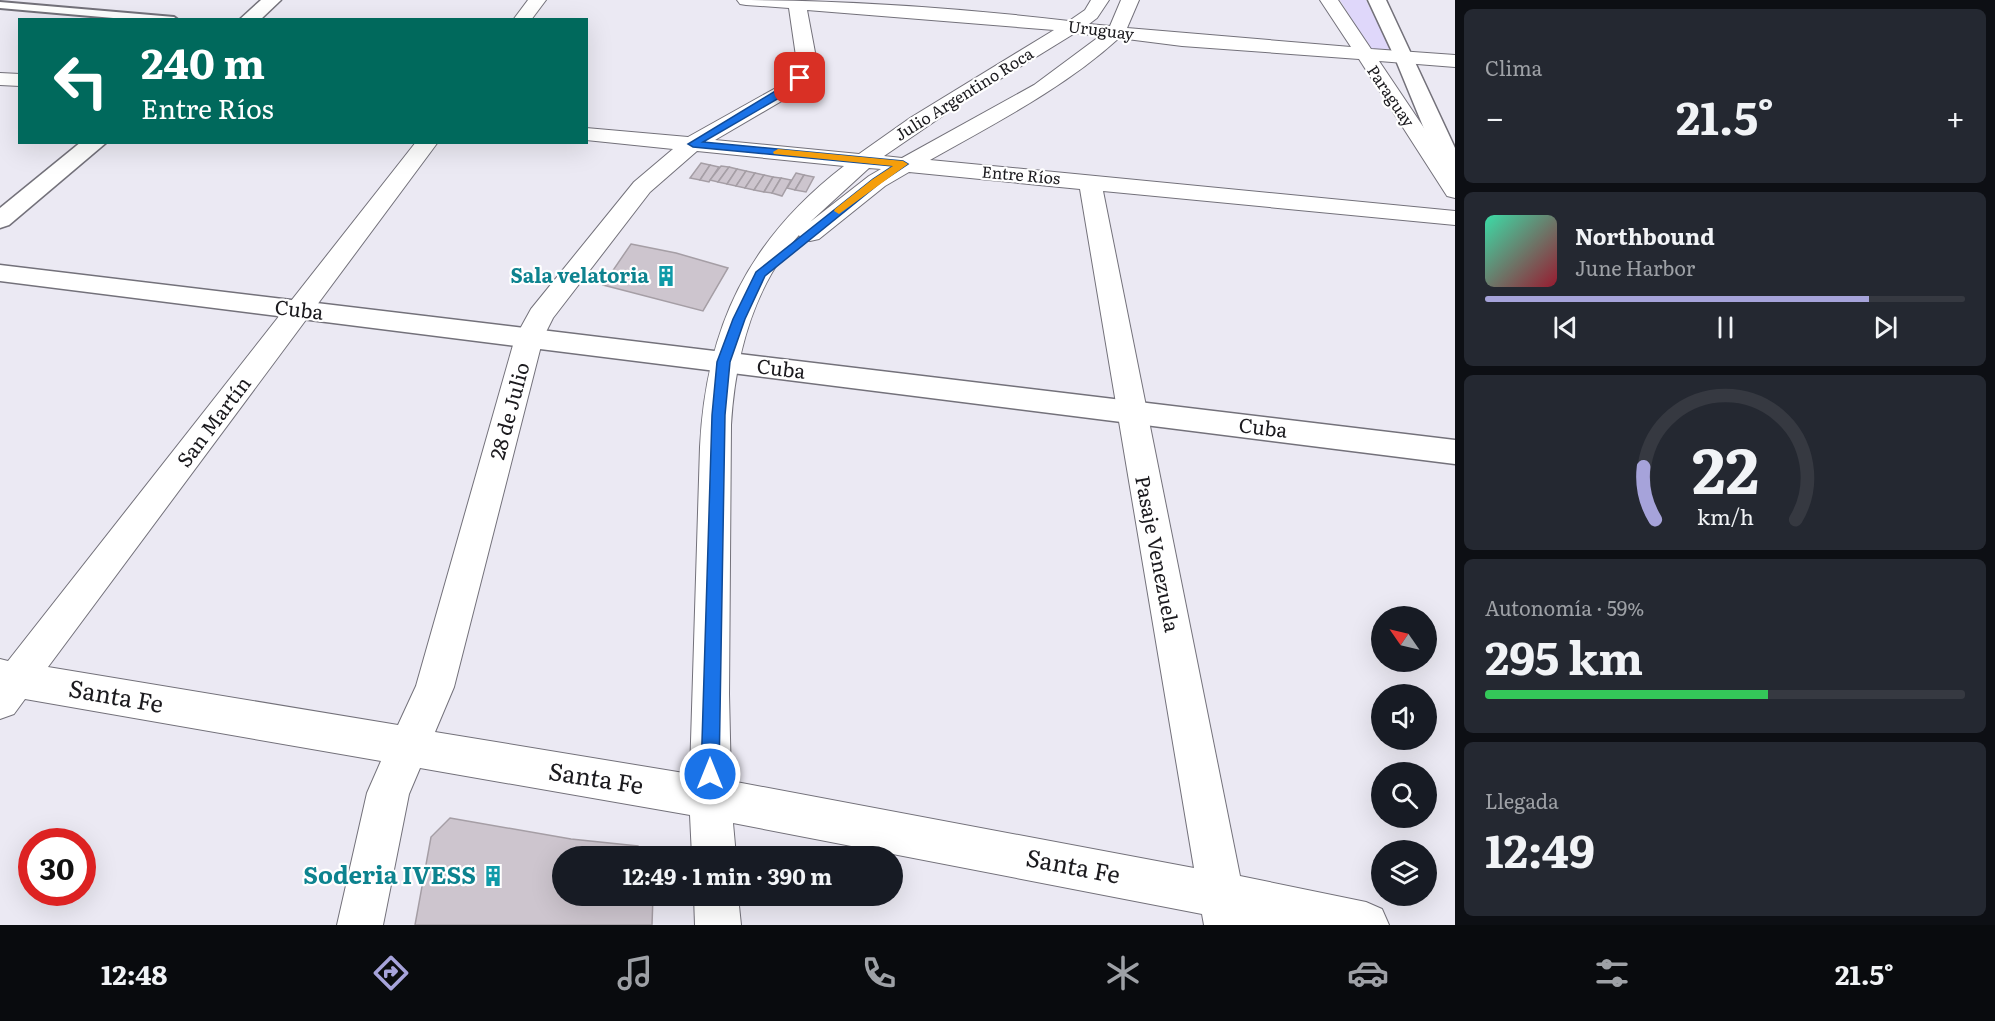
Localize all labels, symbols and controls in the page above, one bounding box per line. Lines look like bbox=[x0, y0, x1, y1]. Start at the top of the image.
street label: Uruguay bbox=[1067, 13, 1136, 45]
text: 240 m bbox=[141, 30, 265, 92]
street label: Julio Argentino Roca bbox=[889, 40, 1038, 146]
icon: left bbox=[42, 42, 120, 120]
pin bbox=[774, 52, 825, 103]
text: Clima bbox=[1485, 52, 1542, 82]
street label: Paraguay bbox=[1362, 60, 1422, 132]
icon: arrive bbox=[783, 61, 816, 94]
text: 21.5° bbox=[1676, 82, 1774, 149]
text: Entre Ríos bbox=[141, 87, 274, 127]
text: − bbox=[1485, 91, 1504, 140]
text: + bbox=[1946, 91, 1965, 140]
street label: Entre Ríos bbox=[981, 159, 1061, 189]
text: Northbound bbox=[1575, 219, 1715, 252]
text: June Harbor bbox=[1575, 252, 1695, 282]
place label: Sala velatoria bbox=[511, 259, 649, 289]
building icon: Sala velatoria bbox=[654, 264, 678, 288]
street label: Cuba bbox=[273, 290, 326, 326]
icon: previous bbox=[1549, 311, 1582, 344]
icon: pause bbox=[1709, 311, 1742, 344]
icon: next bbox=[1869, 311, 1902, 344]
street label: Cuba bbox=[755, 349, 808, 385]
street label: 28 de Julio bbox=[481, 358, 535, 463]
street label: San Martín bbox=[168, 369, 257, 473]
street label: Cuba bbox=[1237, 408, 1290, 444]
text: 22 bbox=[1691, 421, 1759, 513]
street label: Pasaje Venezuela bbox=[1129, 473, 1189, 635]
text: km/h bbox=[1696, 500, 1754, 532]
text: Autonomía · 59% bbox=[1485, 592, 1644, 622]
north arrow bbox=[1371, 606, 1437, 672]
map controls bbox=[1371, 606, 1437, 906]
text: 295 km bbox=[1485, 622, 1643, 689]
street label: Santa Fe bbox=[66, 669, 166, 720]
button: sound bbox=[1371, 684, 1437, 750]
position arrow bbox=[678, 742, 742, 806]
street label: Santa Fe bbox=[547, 752, 646, 801]
button: search bbox=[1371, 762, 1437, 828]
text: Llegada bbox=[1485, 785, 1559, 815]
text: 12:49 bbox=[1485, 815, 1595, 882]
speed limit sign: 30 bbox=[18, 828, 96, 906]
street label: Santa Fe bbox=[1023, 838, 1124, 891]
button: layers bbox=[1371, 840, 1437, 906]
place label: Soderia IVESS bbox=[303, 856, 476, 891]
text: 12:49 · 1 min · 390 m bbox=[623, 859, 832, 892]
building icon: Soderia IVESS bbox=[481, 864, 505, 888]
icon: directions bbox=[370, 952, 412, 994]
icon: music bbox=[614, 952, 656, 994]
icon: phone bbox=[858, 952, 900, 994]
icon: climate bbox=[1102, 952, 1144, 994]
icon: car bbox=[1347, 952, 1389, 994]
icon: filters bbox=[1591, 952, 1633, 994]
text: 12:48 bbox=[101, 953, 167, 993]
text: 21.5° bbox=[1835, 953, 1894, 993]

